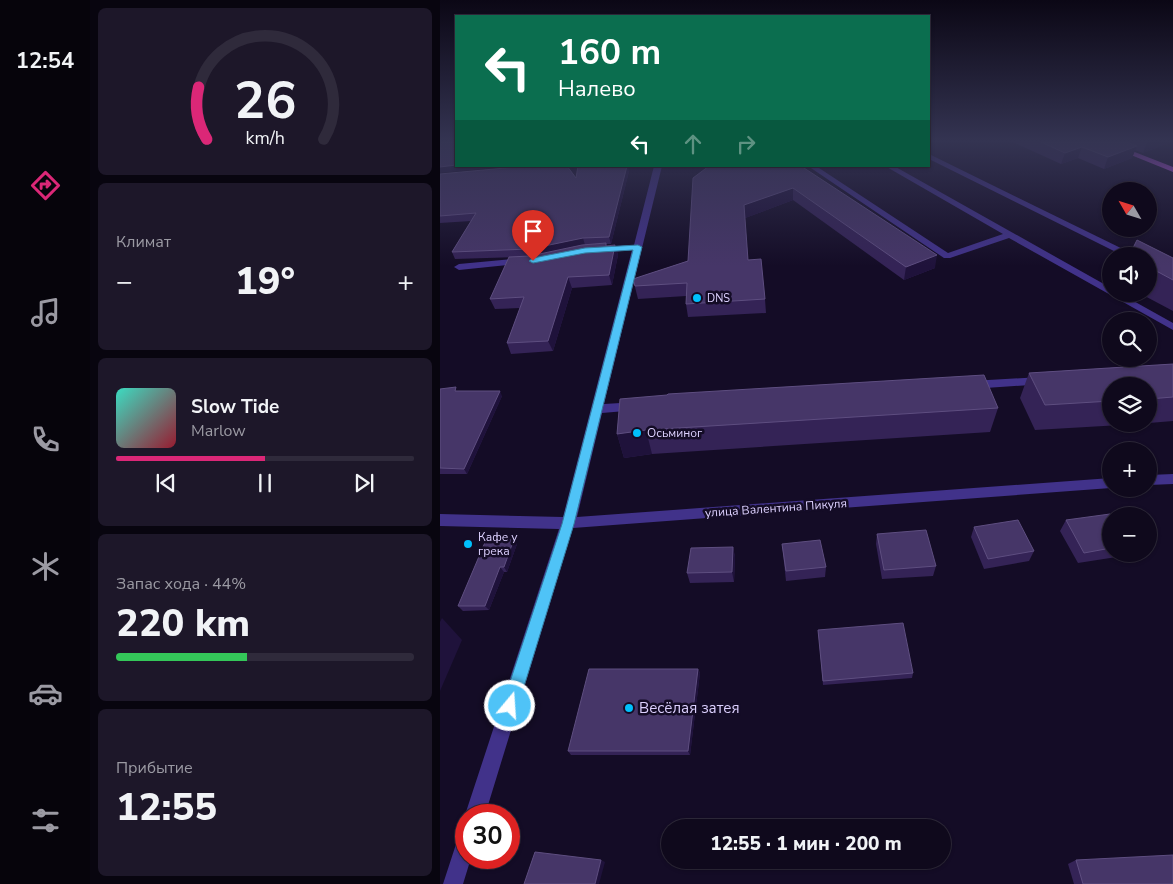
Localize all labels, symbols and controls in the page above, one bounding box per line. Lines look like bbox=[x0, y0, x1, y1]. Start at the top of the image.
text: 160 m bbox=[558, 29, 661, 76]
icon: left bbox=[475, 35, 540, 100]
text: 12:54 bbox=[16, 46, 74, 76]
text: 26 bbox=[234, 65, 296, 136]
text: Налево bbox=[558, 74, 636, 104]
text: km/h bbox=[245, 126, 285, 150]
icon: left bbox=[626, 130, 654, 158]
icon: ahead bbox=[679, 130, 707, 158]
icon: right bbox=[732, 130, 760, 158]
icon: directions bbox=[28, 168, 63, 203]
north arrow bbox=[1102, 182, 1158, 238]
map controls bbox=[1102, 182, 1157, 562]
pin bbox=[512, 210, 554, 261]
icon: arrive bbox=[519, 217, 547, 245]
text: Климат bbox=[116, 231, 171, 253]
button: sound bbox=[1102, 247, 1157, 302]
text: 19° bbox=[235, 256, 295, 307]
text: − bbox=[116, 263, 133, 301]
text: + bbox=[397, 263, 414, 301]
place label: DNS bbox=[707, 291, 730, 306]
marker: DNS bbox=[691, 292, 703, 304]
icon: music bbox=[28, 295, 63, 330]
button: search bbox=[1102, 312, 1157, 367]
button: layers bbox=[1102, 377, 1157, 432]
text: Slow Tide bbox=[191, 394, 279, 420]
text: Marlow bbox=[191, 420, 246, 442]
icon: phone bbox=[28, 422, 63, 457]
place label: Осьминог bbox=[647, 425, 703, 441]
marker: Осьминог bbox=[631, 427, 643, 439]
button: + bbox=[1102, 442, 1157, 497]
icon: previous bbox=[152, 469, 180, 497]
icon: pause bbox=[251, 469, 279, 497]
icon: next bbox=[350, 469, 378, 497]
street label: улица Валентина Пикуля bbox=[705, 495, 847, 521]
button: − bbox=[1102, 507, 1157, 562]
place label: Кафе у грека bbox=[478, 529, 518, 559]
marker: Кафе у грека bbox=[462, 538, 474, 550]
icon: climate bbox=[28, 549, 63, 584]
text: Запас хода · 44% bbox=[116, 573, 246, 595]
text: 220 km bbox=[116, 598, 250, 649]
icon: car bbox=[28, 676, 63, 711]
position arrow bbox=[483, 679, 535, 731]
place label: Весёлая затея bbox=[639, 698, 740, 718]
marker: Весёлая затея bbox=[623, 702, 635, 714]
text: Прибытие bbox=[116, 757, 193, 779]
text: 12:55 bbox=[116, 782, 217, 833]
icon: filters bbox=[28, 803, 63, 838]
speed limit sign: 30 bbox=[455, 804, 520, 869]
text: 12:55 · 1 мин · 200 m bbox=[710, 831, 902, 857]

